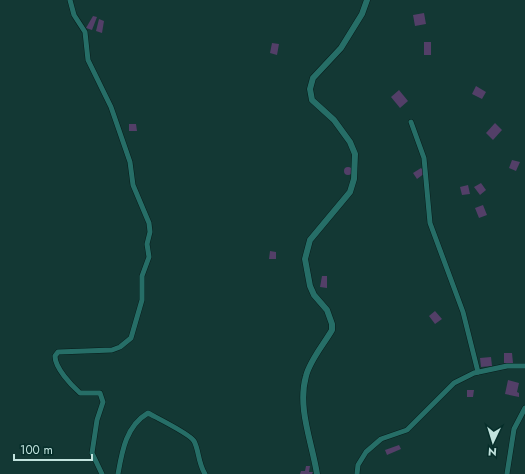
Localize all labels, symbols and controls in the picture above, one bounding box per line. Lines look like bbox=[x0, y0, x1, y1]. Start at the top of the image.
north arrow bbox=[473, 422, 513, 462]
scale bar bbox=[14, 436, 92, 462]
text: 100 m bbox=[20, 441, 53, 459]
text: N bbox=[487, 444, 497, 460]

